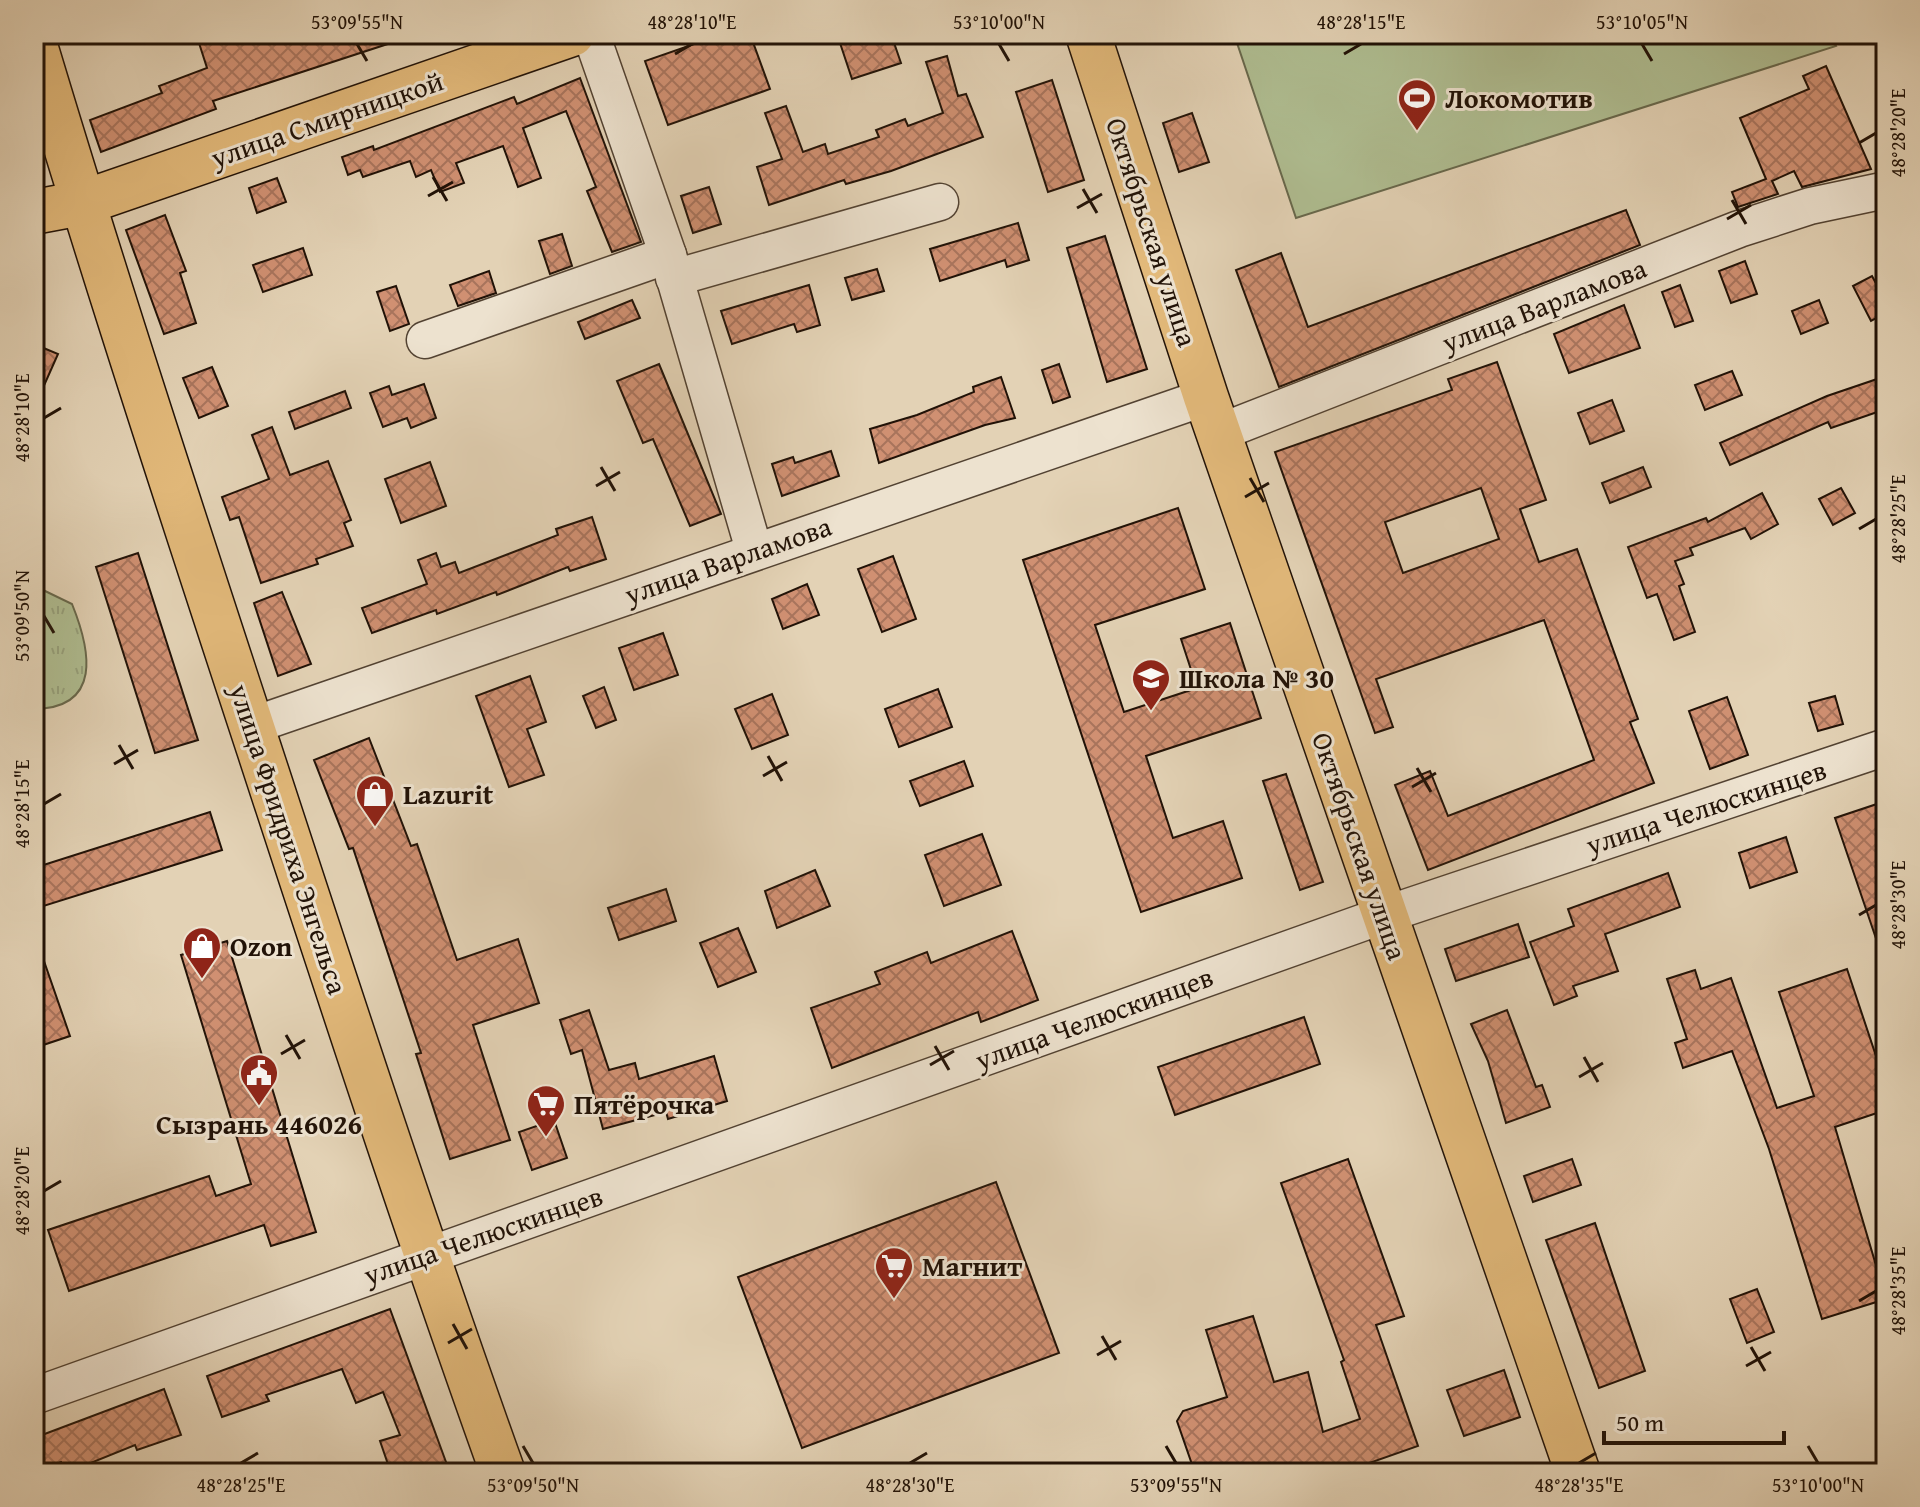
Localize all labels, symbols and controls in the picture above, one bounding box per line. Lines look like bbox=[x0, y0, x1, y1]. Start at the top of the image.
text: 53°09'55"N bbox=[311, 7, 403, 36]
text: 48°28'10"E bbox=[648, 7, 736, 36]
text: 53°10'00"N bbox=[953, 7, 1045, 36]
text: 48°28'15"E bbox=[1317, 7, 1405, 36]
text: 53°10'05"N bbox=[1596, 7, 1688, 36]
street label: улица Смирницкой bbox=[204, 60, 448, 178]
sports icon: Локомотив bbox=[1396, 77, 1438, 132]
place label: Локомотив bbox=[1445, 77, 1593, 118]
text: 48°28'20"E bbox=[1883, 89, 1912, 177]
street label: Октябрьская улица bbox=[1096, 112, 1209, 352]
street label: улица Варламова bbox=[1435, 246, 1653, 363]
text: 48°28'10"E bbox=[7, 374, 36, 462]
text: 48°28'25"E bbox=[1883, 475, 1912, 563]
street label: улица Варламова bbox=[618, 505, 837, 614]
text: 53°09'50"N bbox=[7, 570, 36, 662]
school or university icon: Школа № 30 bbox=[1130, 657, 1172, 712]
place label: Школа № 30 bbox=[1179, 657, 1334, 698]
street label: улица Фридриха Энгельса bbox=[220, 677, 359, 1000]
street label: Октябрьская улица bbox=[1302, 726, 1419, 966]
street label: улица Челюскинцев bbox=[1580, 748, 1831, 865]
text: 48°28'15"E bbox=[7, 760, 36, 848]
shop icon: Lazurit bbox=[354, 773, 396, 828]
place label: Lazurit bbox=[403, 773, 494, 814]
text: 48°28'30"E bbox=[1883, 861, 1912, 949]
shop icon: Ozon bbox=[181, 925, 223, 980]
place label: Ozon bbox=[230, 925, 293, 966]
street label: улица Челюскинцев bbox=[968, 955, 1218, 1080]
public building icon: Сызрань 446026 bbox=[238, 1052, 280, 1107]
supermarket icon: Пятёрочка bbox=[525, 1083, 567, 1138]
place label: Пятёрочка bbox=[574, 1083, 715, 1124]
place label: Сызрань 446026 bbox=[156, 1103, 362, 1144]
text: 48°28'20"E bbox=[7, 1147, 36, 1235]
street label: улица Челюскинцев bbox=[357, 1174, 608, 1295]
supermarket icon: Магнит bbox=[873, 1245, 915, 1300]
place label: Магнит bbox=[922, 1245, 1022, 1286]
text: 48°28'35"E bbox=[1883, 1247, 1912, 1335]
scale bar bbox=[1604, 1395, 1784, 1445]
text: 50 m bbox=[1616, 1405, 1664, 1440]
text: 48°28'25"E bbox=[197, 1470, 285, 1499]
text: 53°09'50"N bbox=[487, 1470, 579, 1499]
text: 48°28'30"E bbox=[866, 1470, 954, 1499]
text: 53°09'55"N bbox=[1130, 1470, 1222, 1499]
text: 48°28'35"E bbox=[1535, 1470, 1623, 1499]
text: 53°10'00"N bbox=[1772, 1470, 1864, 1499]

